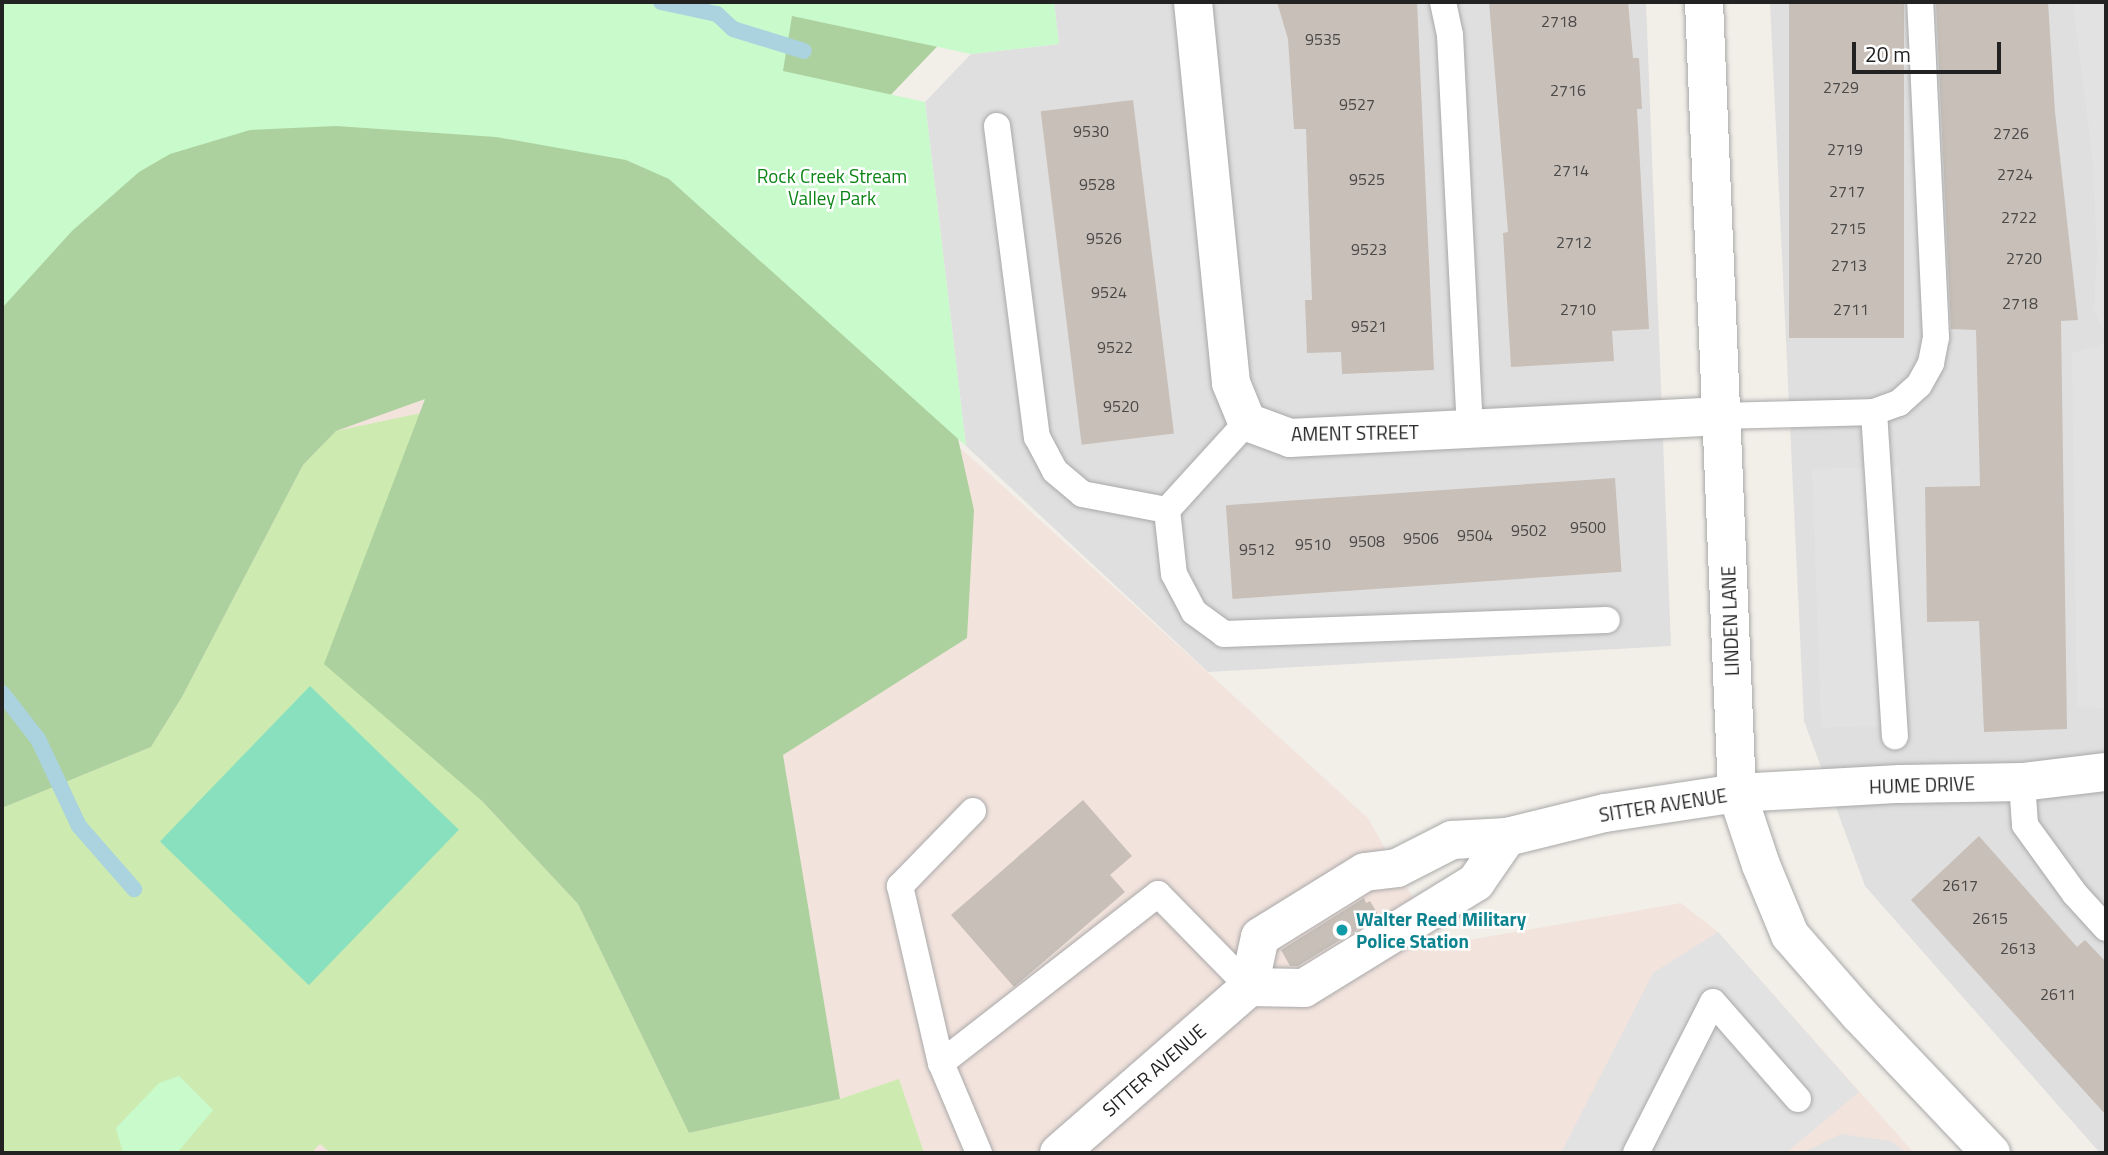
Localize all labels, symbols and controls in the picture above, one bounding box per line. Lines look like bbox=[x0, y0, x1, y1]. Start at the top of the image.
house number: 2718 bbox=[1541, 11, 1577, 31]
scale bar bbox=[1856, 28, 2005, 72]
house number: 9535 bbox=[1305, 29, 1341, 49]
text: 20 m bbox=[1865, 38, 1911, 70]
house number: 2729 bbox=[1823, 77, 1859, 97]
house number: 2716 bbox=[1550, 80, 1586, 100]
house number: 9527 bbox=[1339, 94, 1375, 114]
house number: 9530 bbox=[1073, 121, 1109, 141]
house number: 2726 bbox=[1993, 123, 2029, 143]
house number: 2719 bbox=[1827, 139, 1863, 159]
house number: 2714 bbox=[1553, 160, 1589, 180]
house number: 2724 bbox=[1997, 164, 2033, 184]
park label: Rock Creek Stream Valley Park bbox=[757, 165, 907, 209]
house number: 9525 bbox=[1349, 169, 1385, 189]
house number: 9528 bbox=[1079, 174, 1115, 194]
house number: 2717 bbox=[1829, 181, 1865, 201]
house number: 2722 bbox=[2001, 207, 2037, 227]
house number: 2715 bbox=[1830, 218, 1866, 238]
house number: 9526 bbox=[1086, 228, 1122, 248]
house number: 2712 bbox=[1556, 232, 1592, 252]
house number: 9523 bbox=[1351, 239, 1387, 259]
house number: 2720 bbox=[2006, 248, 2042, 268]
house number: 2713 bbox=[1831, 255, 1867, 275]
house number: 9524 bbox=[1091, 282, 1127, 302]
house number: 2718 bbox=[2002, 293, 2038, 313]
house number: 2710 bbox=[1560, 299, 1596, 319]
house number: 2711 bbox=[1833, 299, 1869, 319]
house number: 9521 bbox=[1351, 316, 1387, 336]
house number: 9522 bbox=[1097, 337, 1133, 357]
house number: 9520 bbox=[1103, 396, 1139, 416]
street label: AMENT STREET bbox=[1291, 420, 1419, 446]
house number: 9500 bbox=[1570, 517, 1606, 537]
house number: 9502 bbox=[1511, 520, 1547, 540]
house number: 9504 bbox=[1457, 525, 1493, 545]
house number: 9506 bbox=[1403, 528, 1439, 548]
house number: 9508 bbox=[1349, 531, 1385, 551]
house number: 9510 bbox=[1295, 534, 1331, 554]
house number: 9512 bbox=[1239, 539, 1275, 559]
street label: LINDEN LANE bbox=[1717, 566, 1743, 676]
street label: HUME DRIVE bbox=[1869, 772, 1975, 798]
street label: SITTER AVENUE bbox=[1597, 784, 1729, 826]
house number: 2617 bbox=[1942, 875, 1978, 895]
place label: Walter Reed Military Police Station bbox=[1356, 908, 1526, 952]
house number: 2615 bbox=[1972, 908, 2008, 928]
marker: Walter Reed Military Police Station bbox=[1334, 922, 1350, 938]
house number: 2613 bbox=[2000, 938, 2036, 958]
house number: 2611 bbox=[2040, 984, 2076, 1004]
street label: SITTER AVENUE bbox=[1098, 1019, 1210, 1121]

